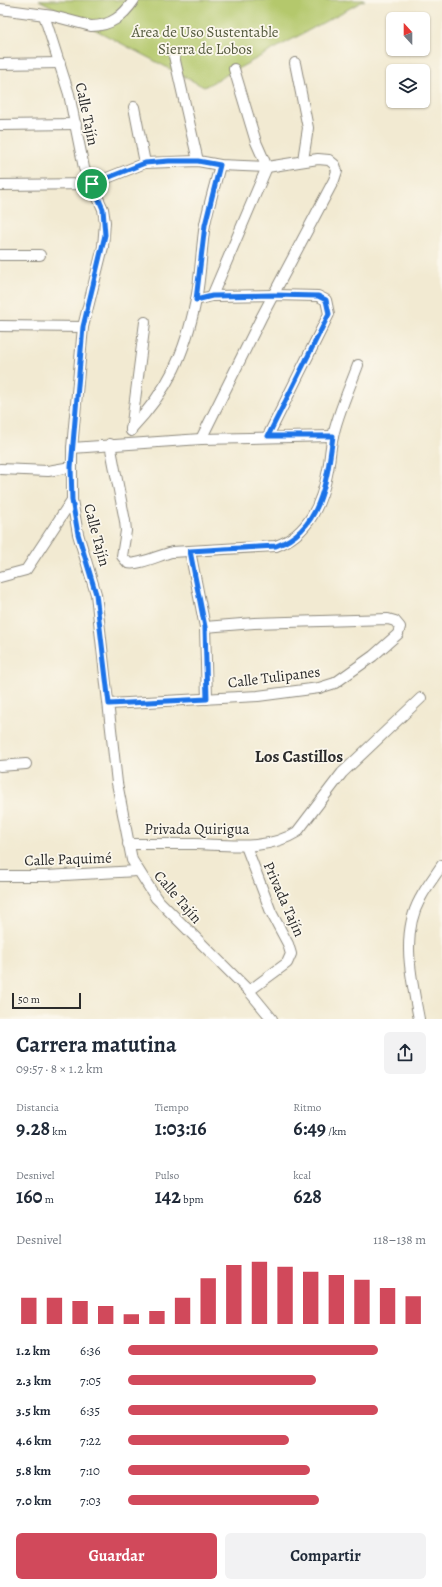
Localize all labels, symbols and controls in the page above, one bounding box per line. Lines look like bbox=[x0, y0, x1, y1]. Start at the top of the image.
north arrow bbox=[386, 12, 430, 56]
map controls bbox=[386, 12, 430, 108]
park label: Área de Uso Sustentable Sierra de Lobos bbox=[130, 22, 279, 59]
button: layers bbox=[386, 64, 430, 108]
street label: Calle Tajín bbox=[71, 81, 103, 147]
pin bbox=[75, 167, 109, 201]
icon: arrive bbox=[81, 173, 103, 195]
street label: Calle Tajín bbox=[79, 501, 115, 569]
street label: Calle Tulipanes bbox=[227, 661, 321, 693]
district label: Los Castillos bbox=[255, 745, 343, 768]
street label: Privada Quirigua bbox=[145, 819, 249, 839]
street label: Calle Paquimé bbox=[24, 847, 112, 871]
street label: Privada Tajín bbox=[259, 858, 309, 940]
street label: Calle Tajín bbox=[149, 866, 207, 928]
scale bar bbox=[12, 991, 81, 1010]
text: 50 m bbox=[18, 992, 40, 1007]
text: Carrera matutina bbox=[16, 1030, 177, 1060]
button: share bbox=[384, 1032, 426, 1074]
text: 09:57 · 8 × 1.2 km bbox=[16, 1060, 103, 1077]
text: Distancia bbox=[16, 1100, 59, 1115]
text: Tiempo bbox=[155, 1100, 189, 1115]
text: Ritmo bbox=[293, 1100, 321, 1115]
text: 9.28 bbox=[16, 1115, 50, 1142]
text: 1:03:16 bbox=[155, 1115, 207, 1142]
text: 6:49 bbox=[293, 1115, 326, 1142]
text: km bbox=[50, 1124, 67, 1139]
text: /km bbox=[326, 1124, 347, 1139]
text: Desnivel bbox=[16, 1168, 55, 1183]
text: Pulso bbox=[155, 1168, 179, 1183]
text: kcal bbox=[293, 1168, 311, 1183]
text: 160 bbox=[16, 1183, 43, 1210]
text: 142 bbox=[155, 1183, 181, 1210]
text: 628 bbox=[293, 1183, 322, 1210]
text: m bbox=[43, 1192, 54, 1207]
text: bpm bbox=[181, 1192, 204, 1207]
text: Desnivel bbox=[16, 1231, 62, 1248]
text: 118–138 m bbox=[373, 1231, 426, 1248]
text: 1.2 km bbox=[16, 1342, 50, 1359]
text: 6:36 bbox=[80, 1342, 101, 1359]
text: 2.3 km bbox=[16, 1372, 51, 1389]
text: 7:05 bbox=[80, 1372, 101, 1389]
text: 3.5 km bbox=[16, 1402, 51, 1419]
text: 6:35 bbox=[80, 1402, 100, 1419]
text: 4.6 km bbox=[16, 1432, 52, 1449]
text: 7:22 bbox=[80, 1432, 101, 1449]
text: 5.8 km bbox=[16, 1462, 51, 1479]
text: 7:10 bbox=[80, 1462, 100, 1479]
text: 7.0 km bbox=[16, 1492, 52, 1509]
text: 7:03 bbox=[80, 1492, 101, 1509]
button: Guardar bbox=[16, 1533, 217, 1579]
button: Compartir bbox=[225, 1533, 426, 1579]

